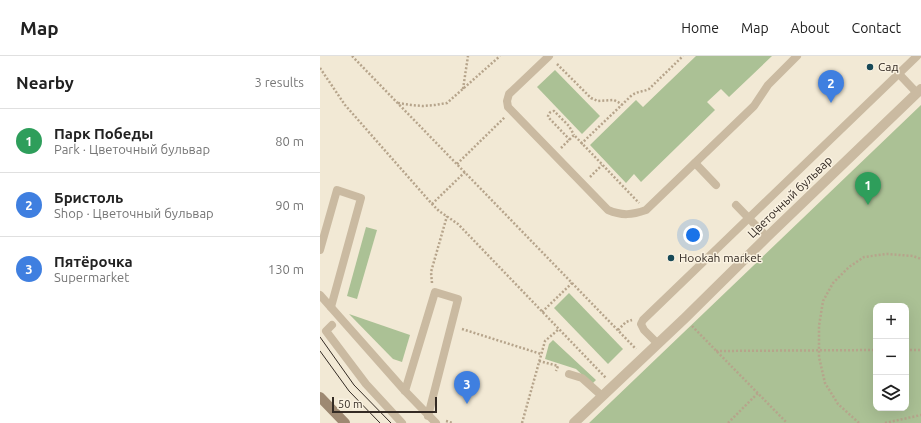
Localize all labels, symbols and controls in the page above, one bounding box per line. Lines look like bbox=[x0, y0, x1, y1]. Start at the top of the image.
text: Map bbox=[20, 17, 59, 39]
text: Home bbox=[681, 20, 719, 36]
text: Map bbox=[741, 20, 769, 36]
text: About bbox=[791, 20, 830, 36]
text: Contact bbox=[852, 20, 901, 36]
place label: Сад bbox=[878, 60, 899, 73]
marker: Сад bbox=[865, 62, 875, 72]
pin: 2 bbox=[818, 70, 844, 103]
text: Nearby bbox=[16, 73, 74, 92]
text: 3 results bbox=[254, 75, 304, 89]
text: Парк Победы bbox=[54, 125, 153, 142]
text: 1 bbox=[25, 134, 33, 148]
text: 80 m bbox=[275, 134, 304, 148]
text: Park · Цветочный бульвар bbox=[54, 142, 210, 156]
street label: Цветочный бульвар bbox=[745, 153, 834, 240]
pin: 1 bbox=[855, 172, 881, 205]
text: Бристоль bbox=[54, 189, 123, 206]
text: 2 bbox=[25, 198, 33, 212]
text: 90 m bbox=[275, 198, 304, 212]
text: Shop · Цветочный бульвар bbox=[54, 206, 214, 220]
your location bbox=[683, 225, 703, 245]
place label: Hookah market bbox=[679, 251, 762, 264]
text: Пятёрочка bbox=[54, 253, 133, 270]
marker: Hookah market bbox=[666, 253, 676, 263]
text: 3 bbox=[25, 262, 33, 276]
text: 130 m bbox=[268, 262, 304, 276]
text: Supermarket bbox=[54, 270, 129, 284]
map controls bbox=[873, 303, 909, 411]
button: + bbox=[873, 303, 909, 339]
button: − bbox=[873, 339, 909, 375]
pin: 3 bbox=[454, 371, 480, 404]
button: layers bbox=[873, 375, 909, 411]
scale bar bbox=[332, 395, 437, 414]
text: 50 m bbox=[338, 398, 362, 410]

